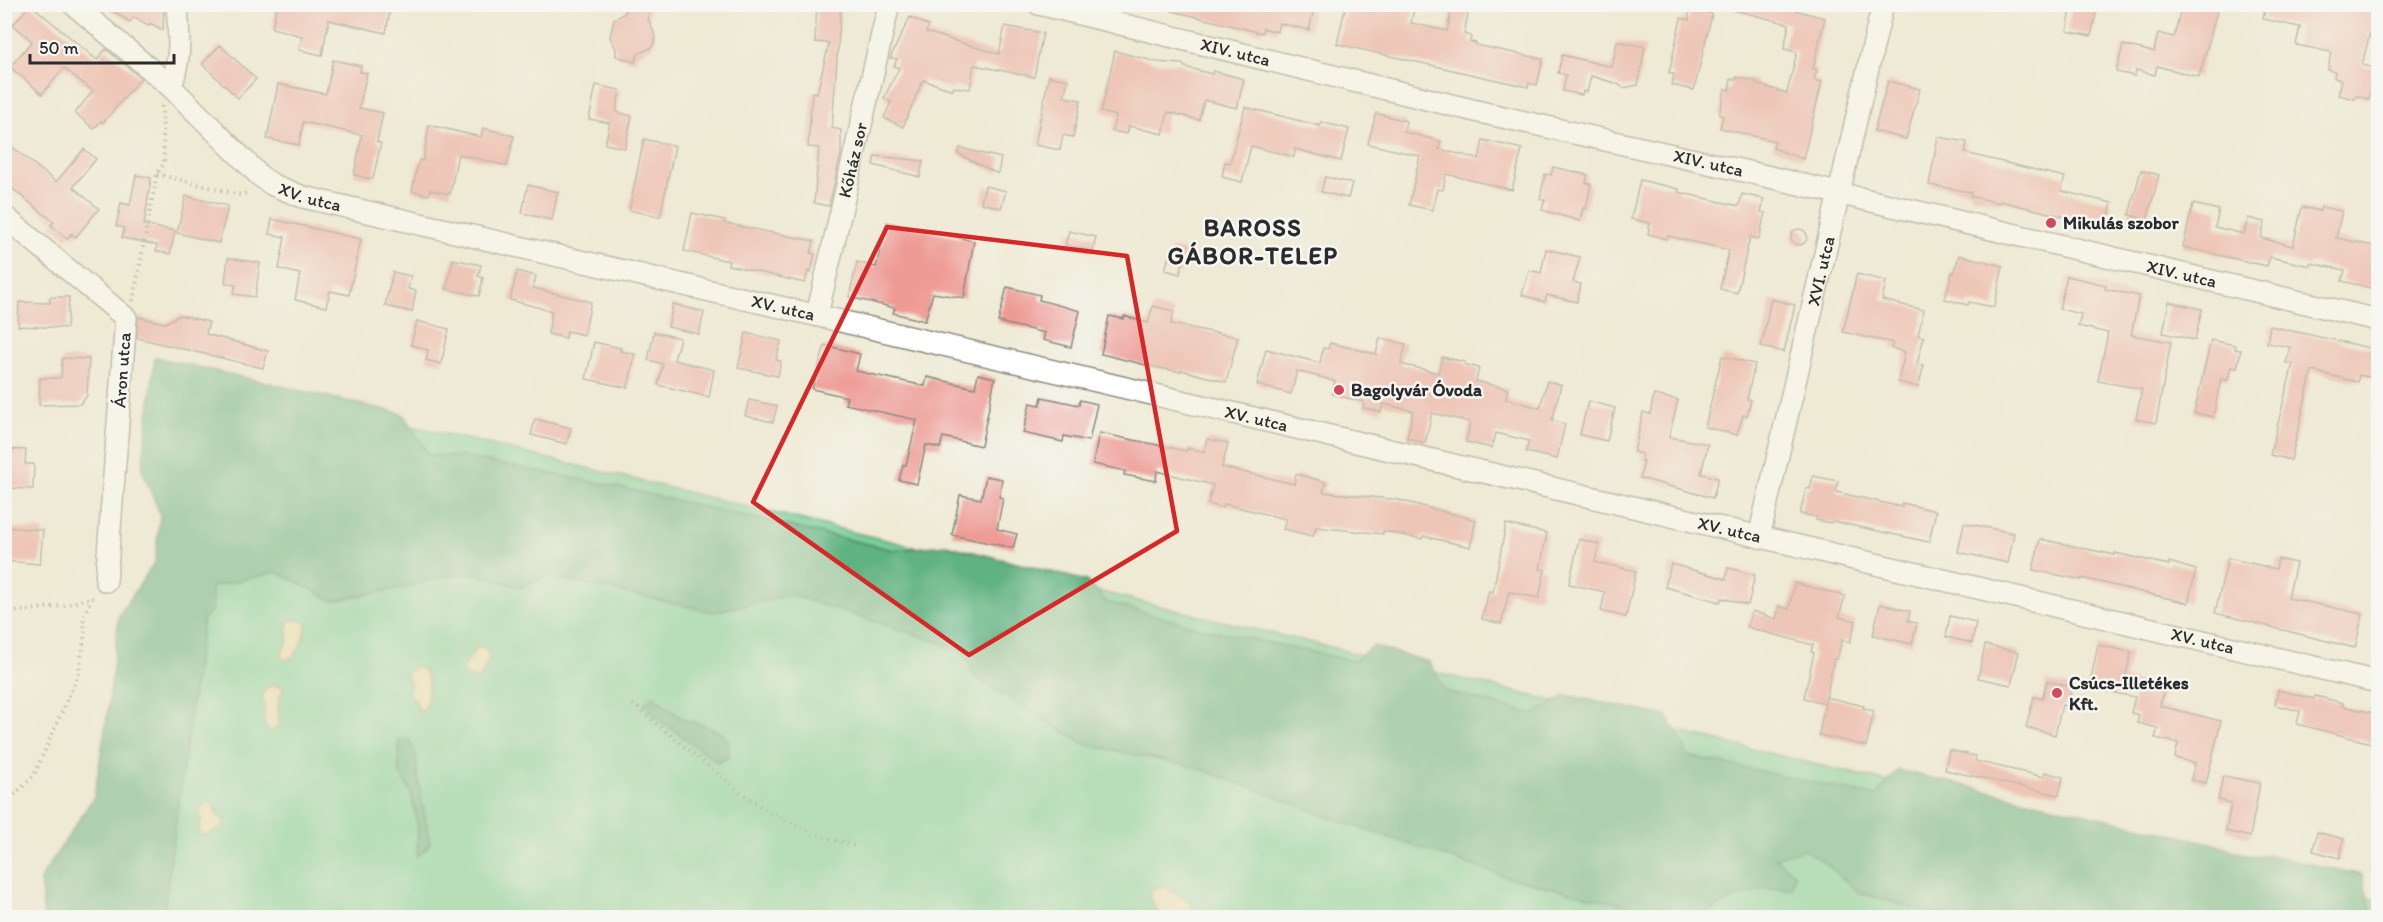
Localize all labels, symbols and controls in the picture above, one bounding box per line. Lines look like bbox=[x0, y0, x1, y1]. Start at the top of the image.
scale bar bbox=[30, 27, 174, 65]
street label: XIV. utca bbox=[1198, 33, 1273, 71]
text: 50 m bbox=[39, 37, 79, 59]
street label: Kőház sor bbox=[834, 119, 872, 200]
street label: XIV. utca bbox=[1671, 145, 1746, 182]
street label: XV. utca bbox=[275, 177, 343, 216]
place label: Mikulás szobor bbox=[2063, 212, 2179, 234]
district label: BAROSS GÁBOR-TELEP bbox=[1167, 213, 1339, 270]
marker: Mikulás szobor bbox=[2044, 216, 2058, 230]
street label: XVI. utca bbox=[1802, 234, 1840, 308]
street label: XIV. utca bbox=[2144, 255, 2219, 293]
street label: XV. utca bbox=[749, 290, 817, 326]
street label: Áron utca bbox=[108, 331, 136, 409]
place label: Bagolyvár Óvoda bbox=[1351, 379, 1482, 401]
marker: Bagolyvár Óvoda bbox=[1332, 383, 1346, 397]
street label: XV. utca bbox=[1222, 400, 1290, 437]
street label: XV. utca bbox=[1695, 512, 1763, 548]
street label: XV. utca bbox=[2169, 623, 2236, 659]
place label: Csúcs-Illetékes Kft. bbox=[2069, 672, 2189, 715]
marker: Csúcs-Illetékes Kft. bbox=[2050, 686, 2064, 700]

